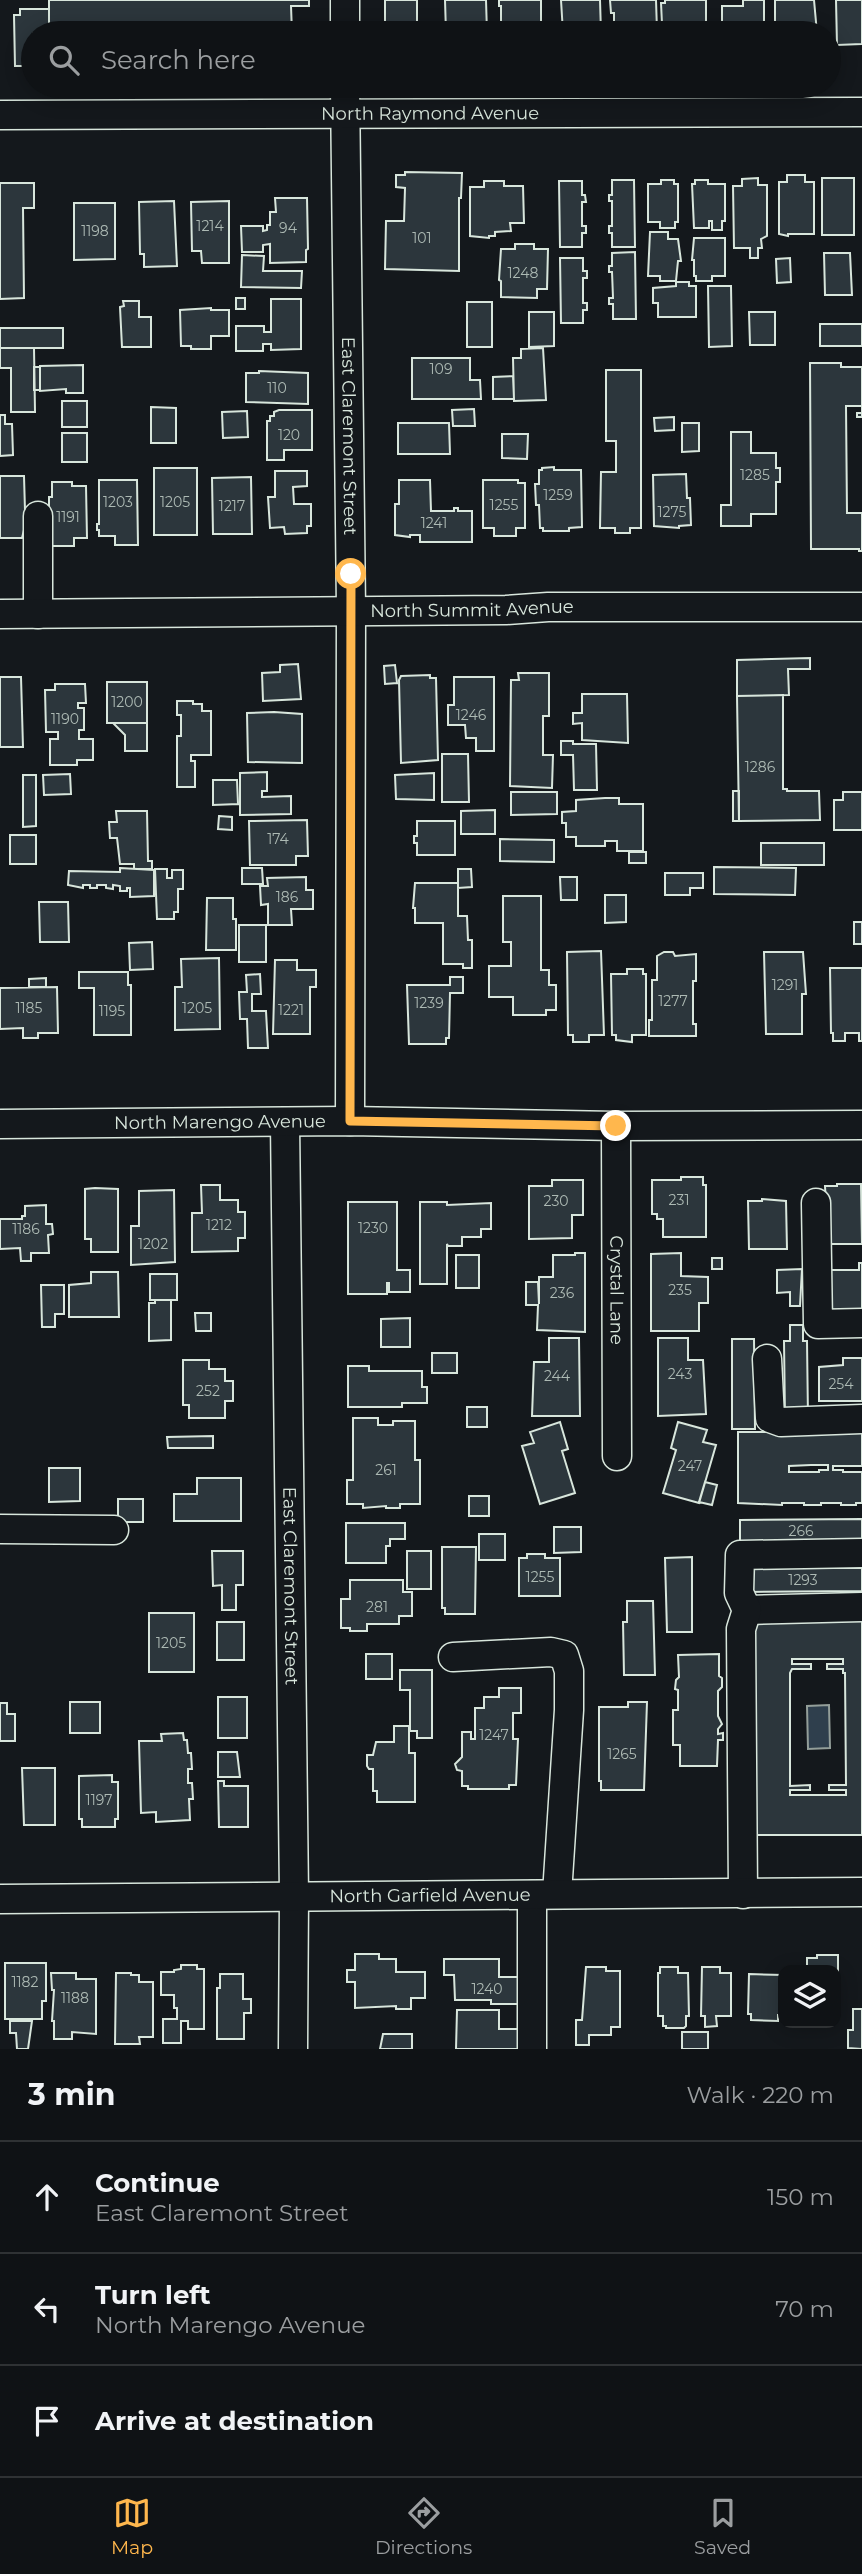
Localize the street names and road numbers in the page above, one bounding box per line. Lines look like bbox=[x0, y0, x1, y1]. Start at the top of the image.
street label: North Raymond Avenue bbox=[321, 102, 539, 125]
street label: East Claremont Street bbox=[337, 337, 361, 535]
street label: North Summit Avenue bbox=[370, 596, 574, 622]
street label: North Marengo Avenue bbox=[114, 1110, 326, 1134]
street label: Crystal Lane bbox=[605, 1235, 628, 1345]
street label: East Claremont Street bbox=[278, 1487, 303, 1685]
street label: North Garfield Avenue bbox=[329, 1884, 531, 1907]

